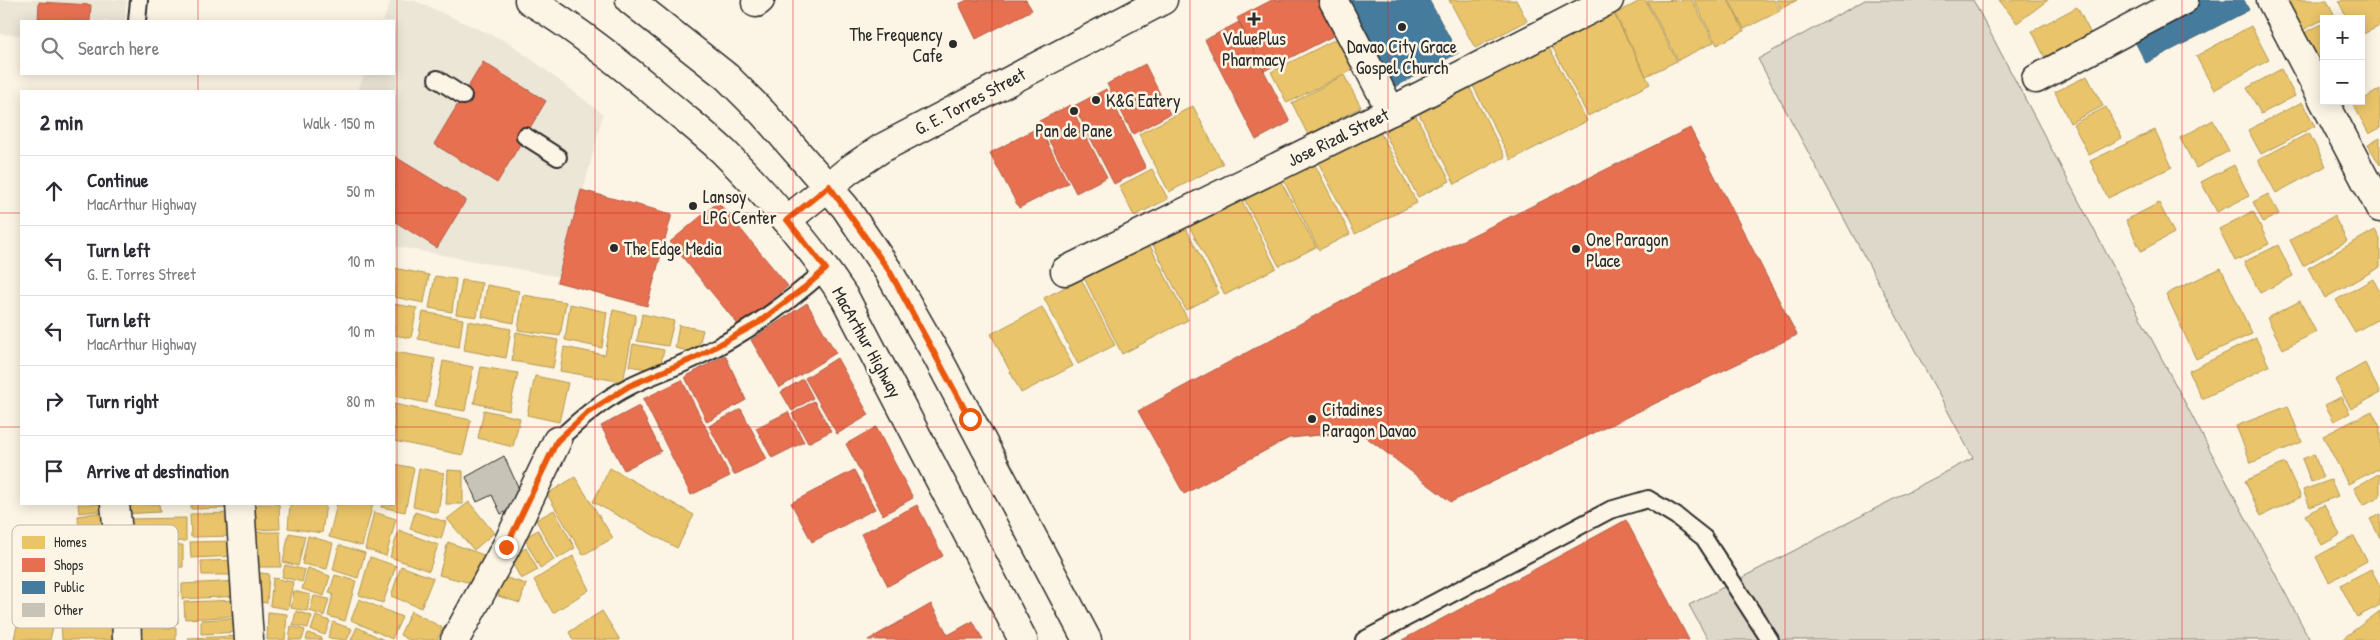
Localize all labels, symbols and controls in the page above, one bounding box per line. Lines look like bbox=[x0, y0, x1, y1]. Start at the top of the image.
marker: ValuePlus Pharmacy bbox=[1248, 13, 1260, 25]
map controls bbox=[2320, 15, 2365, 105]
button: + bbox=[2320, 15, 2365, 60]
search box bbox=[20, 20, 395, 75]
marker: Davao City Grace Gospel Church bbox=[1396, 21, 1408, 33]
place label: The Frequency Cafe bbox=[849, 22, 943, 68]
place label: ValuePlus Pharmacy bbox=[1222, 26, 1286, 72]
icon: search bbox=[38, 34, 66, 62]
place label: Davao City Grace Gospel Church bbox=[1347, 34, 1457, 80]
text: Search here bbox=[78, 35, 159, 61]
marker: The Frequency Cafe bbox=[947, 38, 959, 50]
button: − bbox=[2320, 60, 2365, 105]
street label: G. E. Torres Street bbox=[910, 61, 1031, 141]
place label: K&G Eatery bbox=[1106, 88, 1181, 113]
marker: K&G Eatery bbox=[1090, 94, 1102, 106]
street label: Jose Rizal Street bbox=[1283, 101, 1394, 172]
marker: Pan de Pane bbox=[1068, 105, 1080, 117]
text: 2 min bbox=[40, 108, 83, 137]
text: Walk · 150 m bbox=[303, 112, 375, 134]
place label: Pan de Pane bbox=[1035, 118, 1113, 143]
text: Continue bbox=[87, 167, 148, 193]
icon: ahead bbox=[40, 177, 68, 205]
text: 50 m bbox=[347, 180, 375, 202]
place label: Lansoy LPG Center bbox=[703, 184, 777, 230]
text: MacArthur Highway bbox=[87, 193, 197, 215]
marker: Lansoy LPG Center bbox=[687, 200, 699, 212]
place label: One Paragon Place bbox=[1586, 227, 1669, 273]
place label: The Edge Media bbox=[624, 236, 722, 261]
text: Turn left bbox=[87, 237, 150, 263]
marker: The Edge Media bbox=[608, 242, 620, 254]
marker: One Paragon Place bbox=[1570, 243, 1582, 255]
icon: left bbox=[40, 247, 68, 275]
text: 10 m bbox=[347, 250, 375, 272]
text: G. E. Torres Street bbox=[87, 263, 196, 285]
street label: MacArthur Highway bbox=[826, 282, 908, 402]
text: Turn left bbox=[87, 307, 150, 333]
icon: left bbox=[40, 317, 68, 345]
text: 10 m bbox=[347, 320, 375, 342]
text: MacArthur Highway bbox=[87, 333, 197, 355]
icon: right bbox=[40, 387, 68, 415]
text: Turn right bbox=[87, 388, 158, 414]
text: 80 m bbox=[346, 390, 375, 412]
place label: Citadines Paragon Davao bbox=[1322, 397, 1416, 443]
route start bbox=[959, 408, 982, 431]
marker: Citadines Paragon Davao bbox=[1306, 413, 1318, 425]
icon: arrive bbox=[40, 457, 68, 485]
text: Arrive at destination bbox=[87, 458, 229, 484]
legend bbox=[12, 525, 178, 628]
text: Homes bbox=[54, 532, 87, 551]
route end bbox=[495, 536, 518, 559]
text: Shops bbox=[54, 555, 83, 575]
text: Public bbox=[54, 577, 85, 596]
text: Other bbox=[54, 600, 84, 619]

